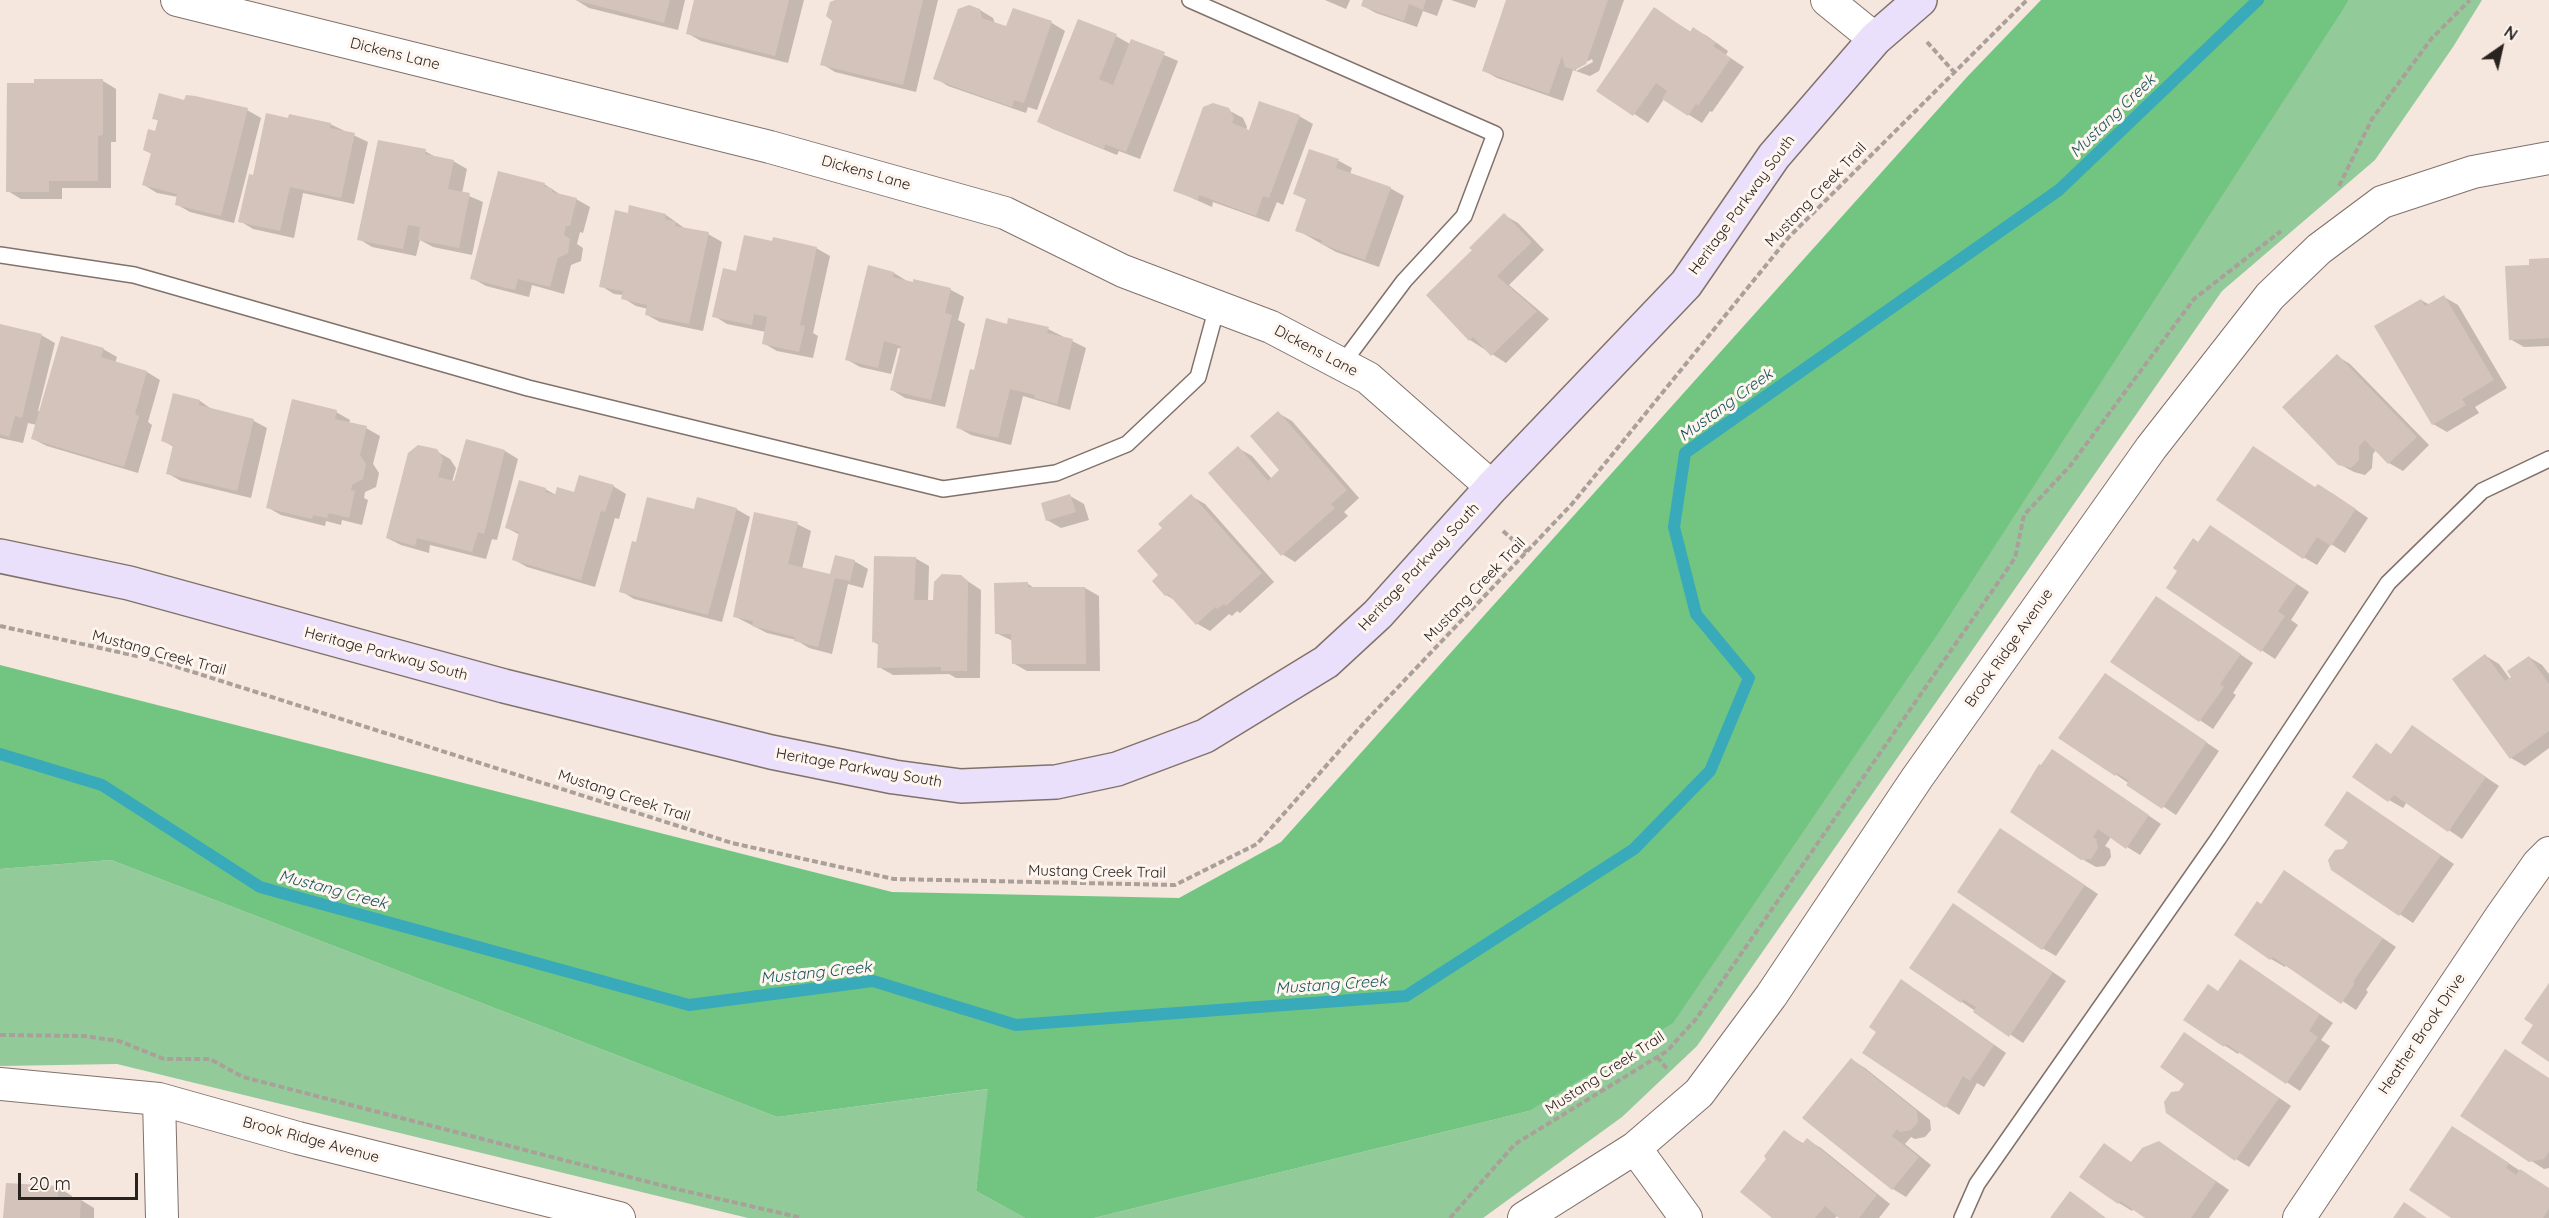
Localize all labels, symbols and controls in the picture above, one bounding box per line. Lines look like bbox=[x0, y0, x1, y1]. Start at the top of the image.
north arrow bbox=[2471, 18, 2531, 78]
text: N bbox=[2501, 21, 2522, 45]
street label: Dickens Lane bbox=[348, 34, 442, 74]
water label: Mustang Creek bbox=[2066, 70, 2160, 162]
street label: Heritage Parkway South bbox=[1685, 132, 1799, 278]
street label: Mustang Creek Trail bbox=[1762, 139, 1870, 251]
street label: Dickens Lane bbox=[819, 152, 913, 194]
street label: Dickens Lane bbox=[1271, 321, 1361, 381]
water label: Mustang Creek bbox=[1675, 364, 1777, 446]
street label: Heritage Parkway South bbox=[1355, 499, 1483, 635]
street label: Mustang Creek Trail bbox=[1421, 534, 1529, 646]
street label: Brook Ridge Avenue bbox=[1961, 585, 2057, 711]
street label: Heritage Parkway South bbox=[302, 624, 470, 684]
street label: Mustang Creek Trail bbox=[90, 626, 228, 680]
street label: Heritage Parkway South bbox=[774, 745, 944, 791]
street label: Mustang Creek Trail bbox=[556, 766, 692, 826]
street label: Mustang Creek Trail bbox=[1028, 862, 1166, 882]
water label: Mustang Creek bbox=[277, 866, 389, 914]
water label: Mustang Creek bbox=[760, 958, 872, 988]
street label: Heather Brook Drive bbox=[2375, 970, 2469, 1098]
water label: Mustang Creek bbox=[1275, 972, 1387, 998]
street label: Mustang Creek Trail bbox=[1542, 1028, 1668, 1118]
street label: Brook Ridge Avenue bbox=[241, 1113, 381, 1167]
scale bar bbox=[21, 1161, 141, 1199]
text: 20 m bbox=[29, 1172, 71, 1195]

